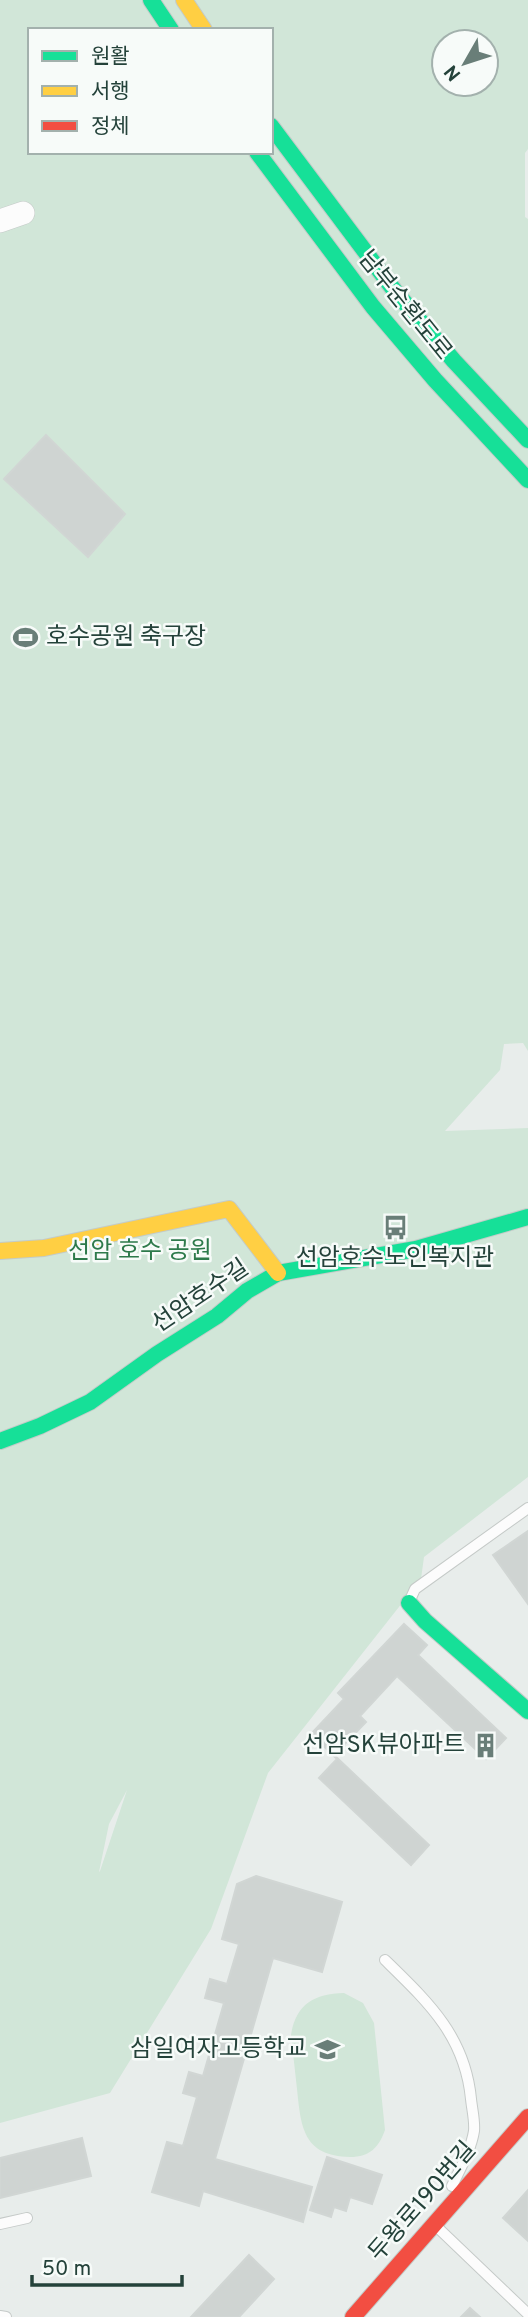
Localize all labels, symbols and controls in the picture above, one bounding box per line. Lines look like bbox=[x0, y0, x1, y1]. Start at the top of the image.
legend bbox=[28, 28, 273, 154]
north arrow bbox=[430, 28, 500, 98]
text: 원활 bbox=[91, 44, 130, 71]
text: N bbox=[440, 60, 467, 85]
text: 서행 bbox=[91, 79, 130, 106]
text: 정체 bbox=[91, 114, 130, 141]
street label: 남부순환도로 bbox=[351, 245, 457, 367]
place label: 호수공원 축구장 bbox=[46, 623, 206, 653]
sports icon: 호수공원 축구장 bbox=[12, 624, 40, 652]
bus stop icon: 선암호수노인복지관 bbox=[381, 1214, 409, 1242]
park label: 선암 호수 공원 bbox=[68, 1237, 212, 1267]
place label: 선암호수노인복지관 bbox=[296, 1244, 494, 1274]
street label: 선암호수길 bbox=[147, 1254, 255, 1340]
place label: 선암SK뷰아파트 bbox=[302, 1731, 465, 1761]
building icon: 선암SK뷰아파트 bbox=[471, 1732, 499, 1760]
place label: 삼일여자고등학교 bbox=[130, 2035, 307, 2065]
school or university icon: 삼일여자고등학교 bbox=[313, 2036, 341, 2064]
street label: 두왕로190번길 bbox=[363, 2136, 483, 2268]
scale bar bbox=[32, 2244, 182, 2288]
text: 50 m bbox=[42, 2256, 91, 2283]

